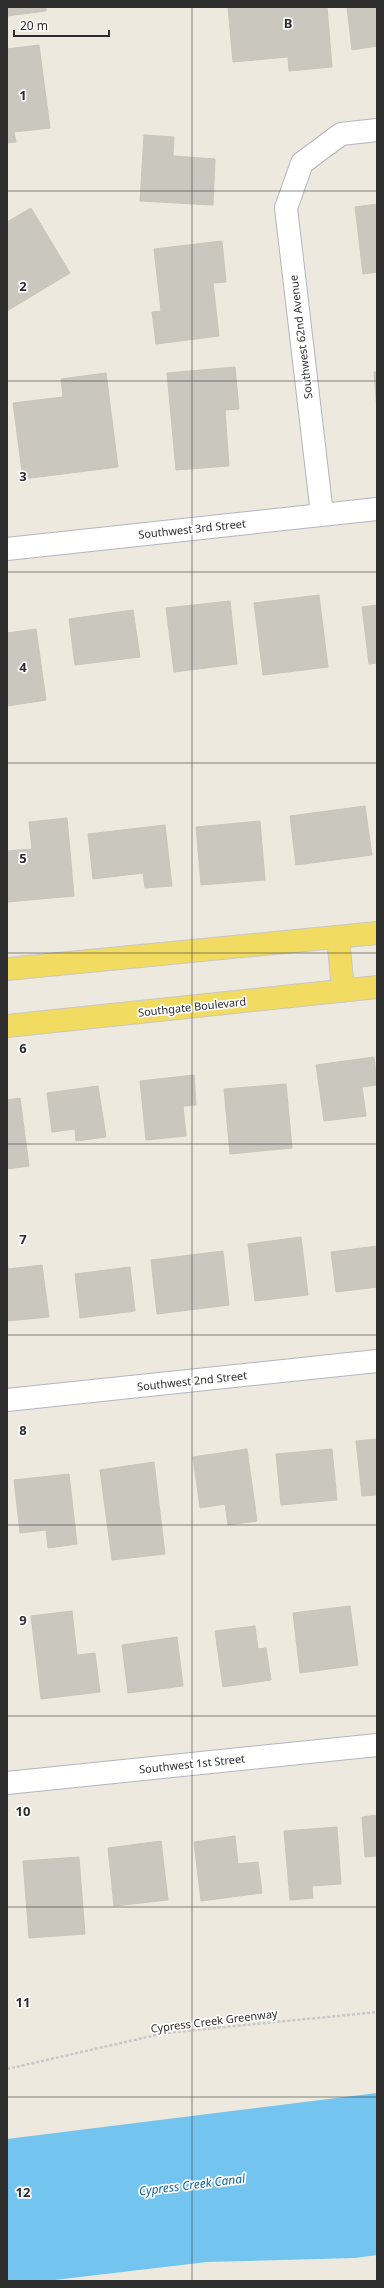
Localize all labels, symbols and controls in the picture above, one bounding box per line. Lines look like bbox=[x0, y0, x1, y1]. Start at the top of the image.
scale bar bbox=[14, 12, 109, 38]
text: B bbox=[284, 14, 292, 32]
text: 20 m bbox=[20, 17, 48, 34]
text: 1 bbox=[19, 86, 27, 104]
street label: Southwest 62nd Avenue bbox=[285, 274, 316, 400]
text: 2 bbox=[19, 277, 27, 295]
text: 3 bbox=[19, 467, 27, 485]
street label: Southwest 3rd Street bbox=[137, 515, 247, 542]
text: 4 bbox=[19, 658, 27, 676]
text: 5 bbox=[19, 849, 27, 867]
street label: Southgate Boulevard bbox=[137, 993, 247, 1020]
text: 6 bbox=[19, 1039, 27, 1057]
text: 7 bbox=[19, 1230, 27, 1248]
street label: Southwest 2nd Street bbox=[136, 1367, 248, 1394]
text: 8 bbox=[19, 1421, 27, 1439]
text: 9 bbox=[19, 1611, 27, 1629]
street label: Southwest 1st Street bbox=[138, 1750, 246, 1777]
text: 10 bbox=[16, 1802, 30, 1820]
text: 11 bbox=[16, 1993, 30, 2011]
street label: Cypress Creek Greenway bbox=[150, 2005, 279, 2036]
water label: Cypress Creek Canal bbox=[138, 2169, 247, 2199]
text: 12 bbox=[16, 2183, 30, 2201]

